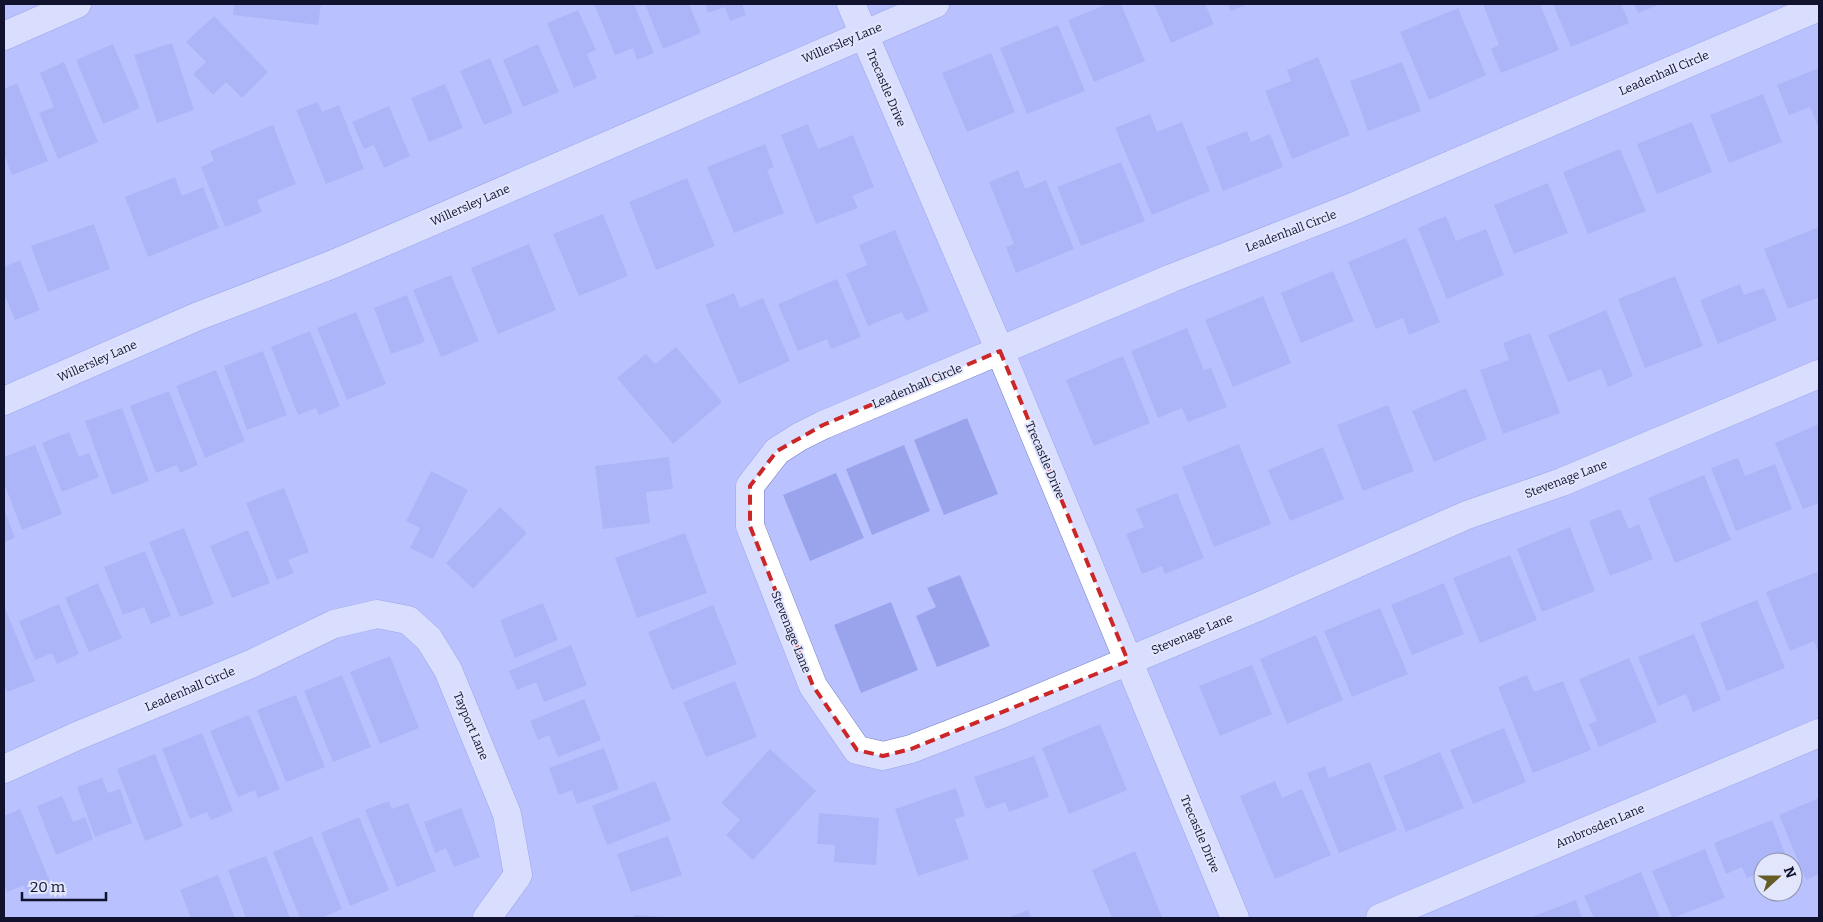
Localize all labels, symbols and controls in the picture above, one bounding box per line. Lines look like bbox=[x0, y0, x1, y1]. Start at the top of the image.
street label: Willersley Lane bbox=[800, 20, 884, 66]
street label: Trecastle Drive bbox=[863, 47, 909, 129]
street label: Leadenhall Circle bbox=[1617, 48, 1711, 98]
street label: Willersley Lane bbox=[428, 181, 512, 229]
street label: Leadenhall Circle bbox=[1244, 207, 1338, 255]
street label: Willersley Lane bbox=[55, 337, 139, 385]
street label: Leadenhall Circle bbox=[870, 361, 964, 411]
street label: Trecastle Drive bbox=[1022, 419, 1068, 501]
street label: Stevenage Lane bbox=[1523, 457, 1609, 501]
street label: Stevenage Lane bbox=[768, 589, 814, 675]
street label: Stevenage Lane bbox=[1149, 611, 1235, 657]
street label: Leadenhall Circle bbox=[143, 664, 237, 714]
street label: Tayport Lane bbox=[450, 690, 492, 762]
street label: Trecastle Drive bbox=[1177, 793, 1223, 875]
street label: Ambrosden Lane bbox=[1553, 801, 1647, 851]
north arrow bbox=[1753, 852, 1803, 902]
text: N bbox=[1780, 864, 1800, 881]
scale bar bbox=[22, 870, 106, 902]
text: 20 m bbox=[30, 878, 66, 896]

